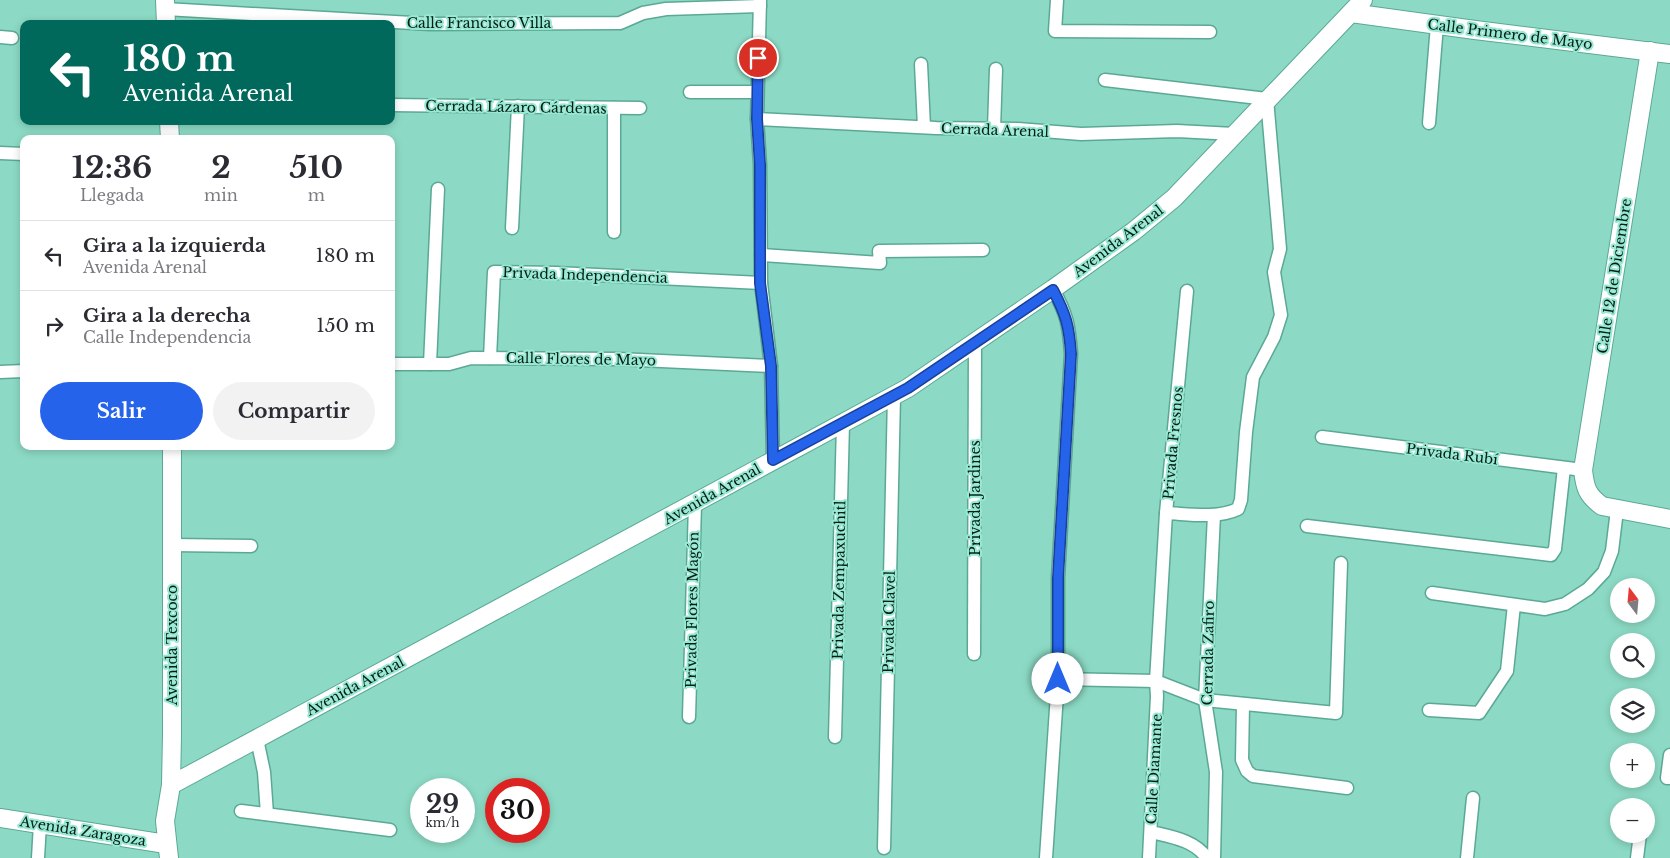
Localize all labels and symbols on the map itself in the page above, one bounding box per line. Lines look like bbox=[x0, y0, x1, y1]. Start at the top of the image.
street label: Calle Francisco Villa bbox=[407, 14, 552, 32]
street label: Calle Primero de Mayo bbox=[1427, 15, 1593, 53]
pin bbox=[737, 37, 779, 79]
street label: Cerrada Lázaro Cárdenas bbox=[425, 96, 607, 118]
street label: Cerrada Arenal bbox=[941, 119, 1050, 141]
street label: Calle 12 de Diciembre bbox=[1593, 197, 1635, 355]
street label: Avenida Arenal bbox=[1068, 201, 1167, 281]
street label: Privada Independencia bbox=[502, 263, 668, 287]
street label: Calle Flores de Mayo bbox=[506, 349, 656, 369]
street label: Privada Fresnos bbox=[1159, 386, 1187, 500]
street label: Privada Rubí bbox=[1405, 439, 1499, 469]
street label: Privada Jardines bbox=[966, 440, 984, 556]
street label: Avenida Arenal bbox=[659, 460, 764, 529]
street label: Privada Zempaxuchitl bbox=[829, 500, 849, 660]
street label: Privada Flores Magón bbox=[682, 531, 702, 688]
street label: Privada Clavel bbox=[879, 570, 899, 673]
north arrow bbox=[1610, 578, 1655, 622]
street label: Avenida Texcoco bbox=[163, 585, 181, 706]
street label: Cerrada Zafiro bbox=[1198, 600, 1218, 706]
street label: Avenida Arenal bbox=[302, 652, 408, 720]
position arrow bbox=[1031, 652, 1083, 704]
street label: Calle Diamante bbox=[1142, 713, 1166, 825]
speed limit sign: 30 bbox=[485, 778, 550, 843]
street label: Avenida Zaragoza bbox=[18, 812, 148, 850]

